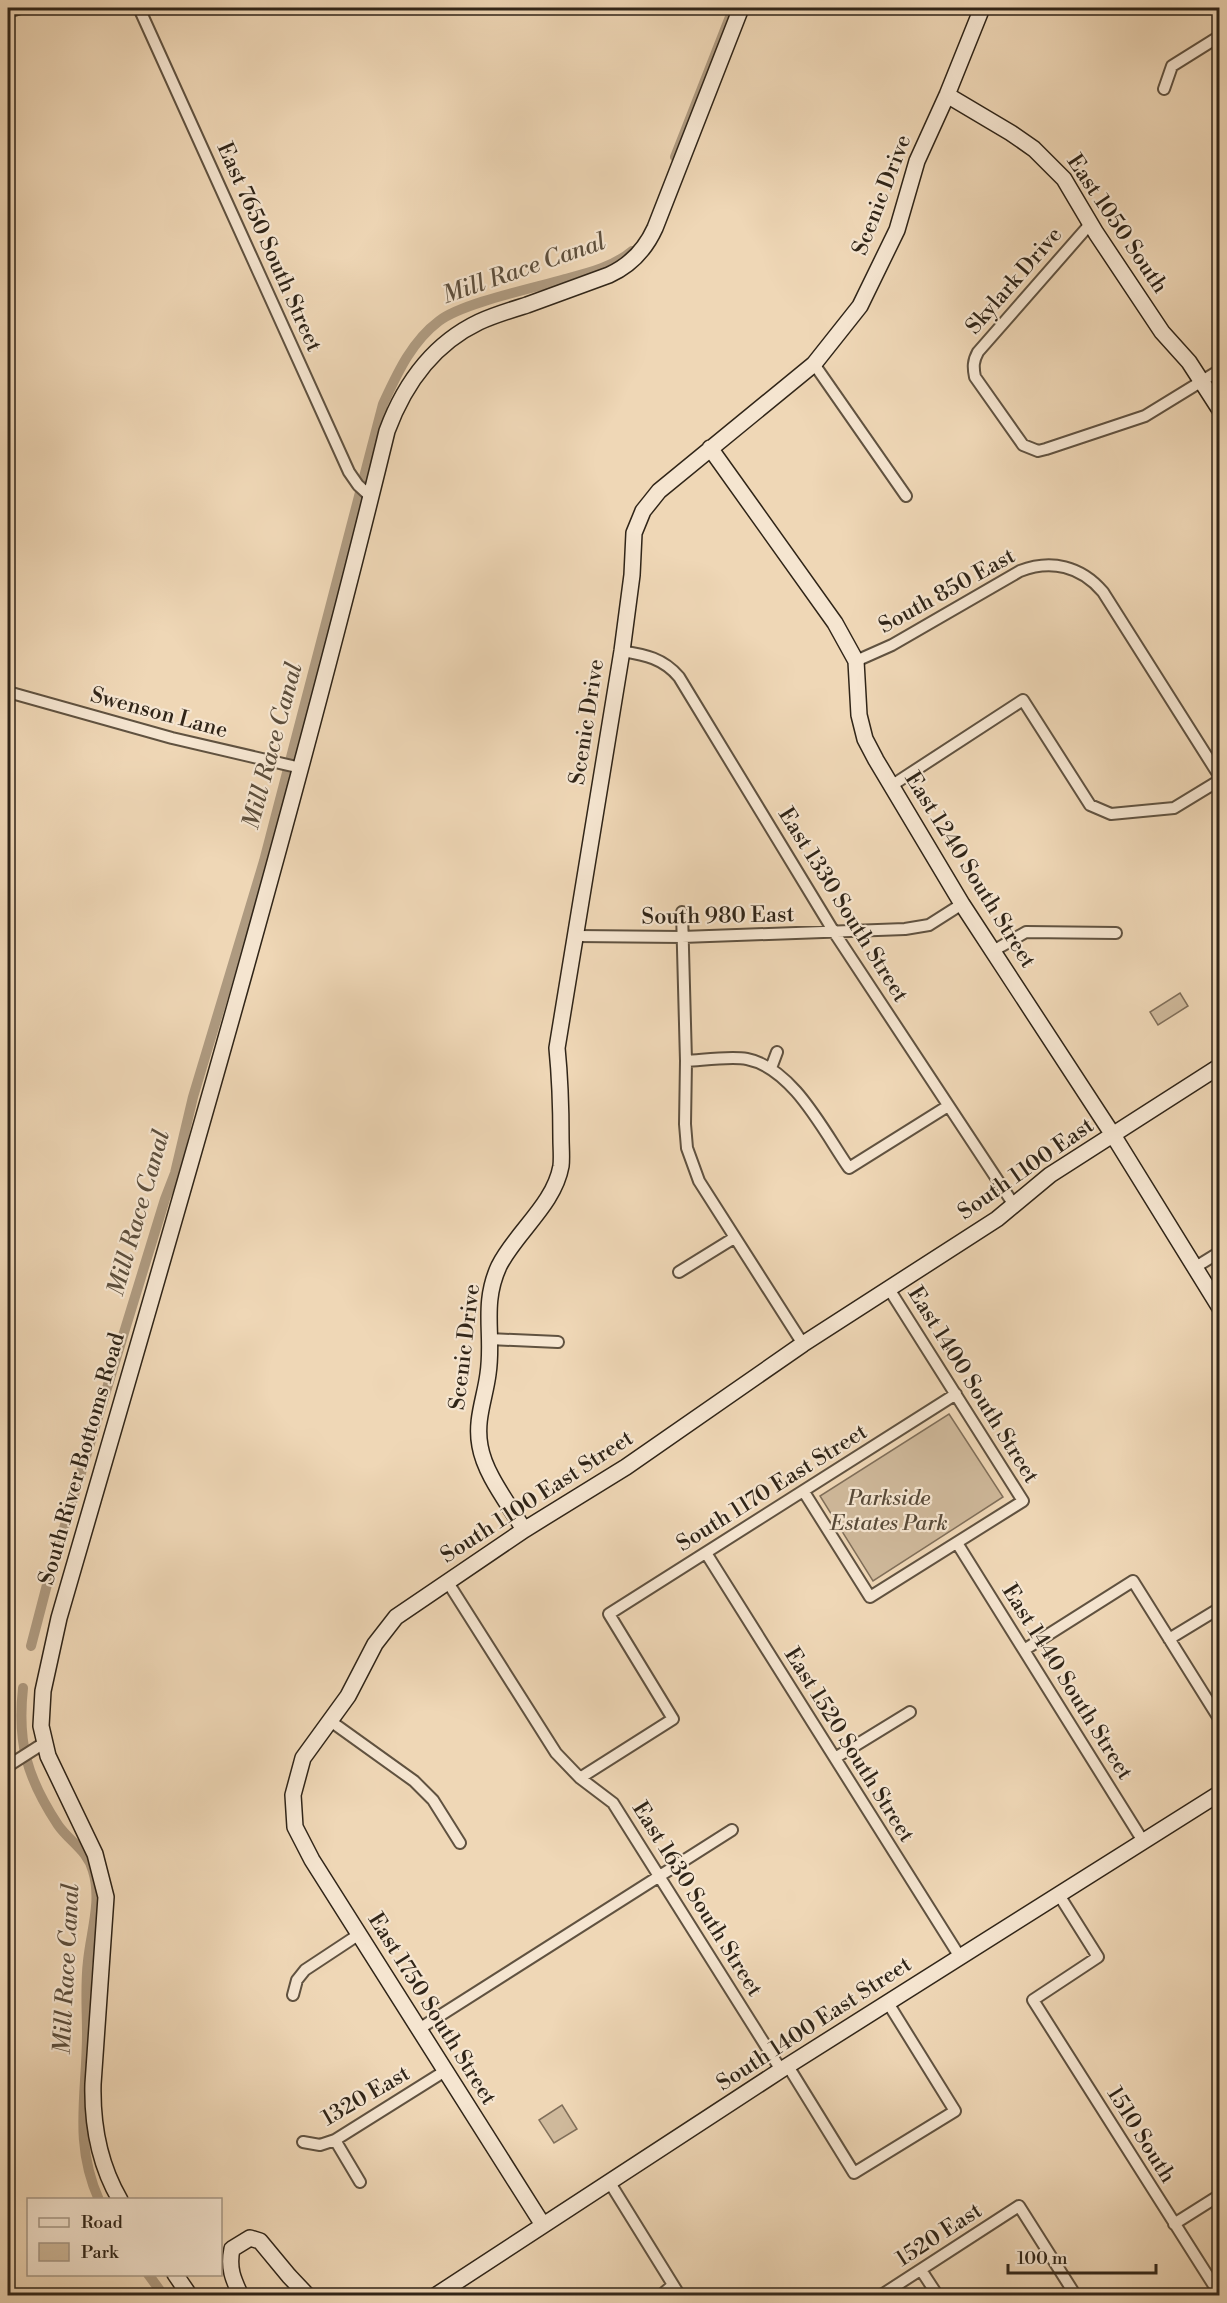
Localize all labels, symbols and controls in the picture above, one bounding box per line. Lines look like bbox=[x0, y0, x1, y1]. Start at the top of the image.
street label: Scenic Drive bbox=[847, 131, 917, 259]
street label: East 7650 South Street bbox=[211, 138, 327, 356]
street label: East 1050 South bbox=[1061, 149, 1173, 299]
street label: Skylark Drive bbox=[960, 222, 1068, 340]
water label: Mill Race Canal bbox=[438, 227, 610, 311]
street label: South 850 East bbox=[874, 542, 1020, 640]
street label: Scenic Drive bbox=[564, 657, 610, 787]
water label: Mill Race Canal bbox=[236, 659, 310, 833]
street label: Swenson Lane bbox=[87, 682, 231, 744]
street label: East 1240 South Street bbox=[899, 767, 1042, 973]
street label: East 1330 South Street bbox=[772, 803, 914, 1007]
street label: South 980 East bbox=[641, 901, 795, 931]
street label: South 1100 East bbox=[953, 1112, 1099, 1226]
water label: Mill Race Canal bbox=[101, 1126, 177, 1299]
street label: Scenic Drive bbox=[444, 1282, 486, 1412]
street label: East 1400 South Street bbox=[901, 1282, 1045, 1489]
street label: South River Bottoms Road bbox=[33, 1329, 131, 1588]
street label: South 1170 East Street bbox=[672, 1418, 872, 1558]
street label: South 1100 East Street bbox=[436, 1425, 639, 1569]
park label: Parkside Estates Park bbox=[829, 1485, 948, 1537]
street label: East 1440 South Street bbox=[996, 1579, 1138, 1785]
street label: East 1520 South Street bbox=[778, 1643, 920, 1848]
street label: East 1630 South Street bbox=[626, 1797, 768, 2002]
water label: Mill Race Canal bbox=[48, 1883, 86, 2055]
street label: East 1750 South Street bbox=[362, 1908, 502, 2110]
street label: South 1400 East Street bbox=[712, 1951, 917, 2097]
street label: 1320 East bbox=[317, 2060, 415, 2132]
street label: 1510 South bbox=[1101, 2082, 1181, 2188]
street label: 1520 East bbox=[891, 2197, 987, 2273]
legend bbox=[27, 2198, 222, 2276]
text: Road bbox=[81, 2211, 124, 2234]
scale bar bbox=[1008, 2237, 1156, 2275]
text: Park bbox=[81, 2241, 120, 2264]
text: 100 m bbox=[1017, 2247, 1068, 2270]

